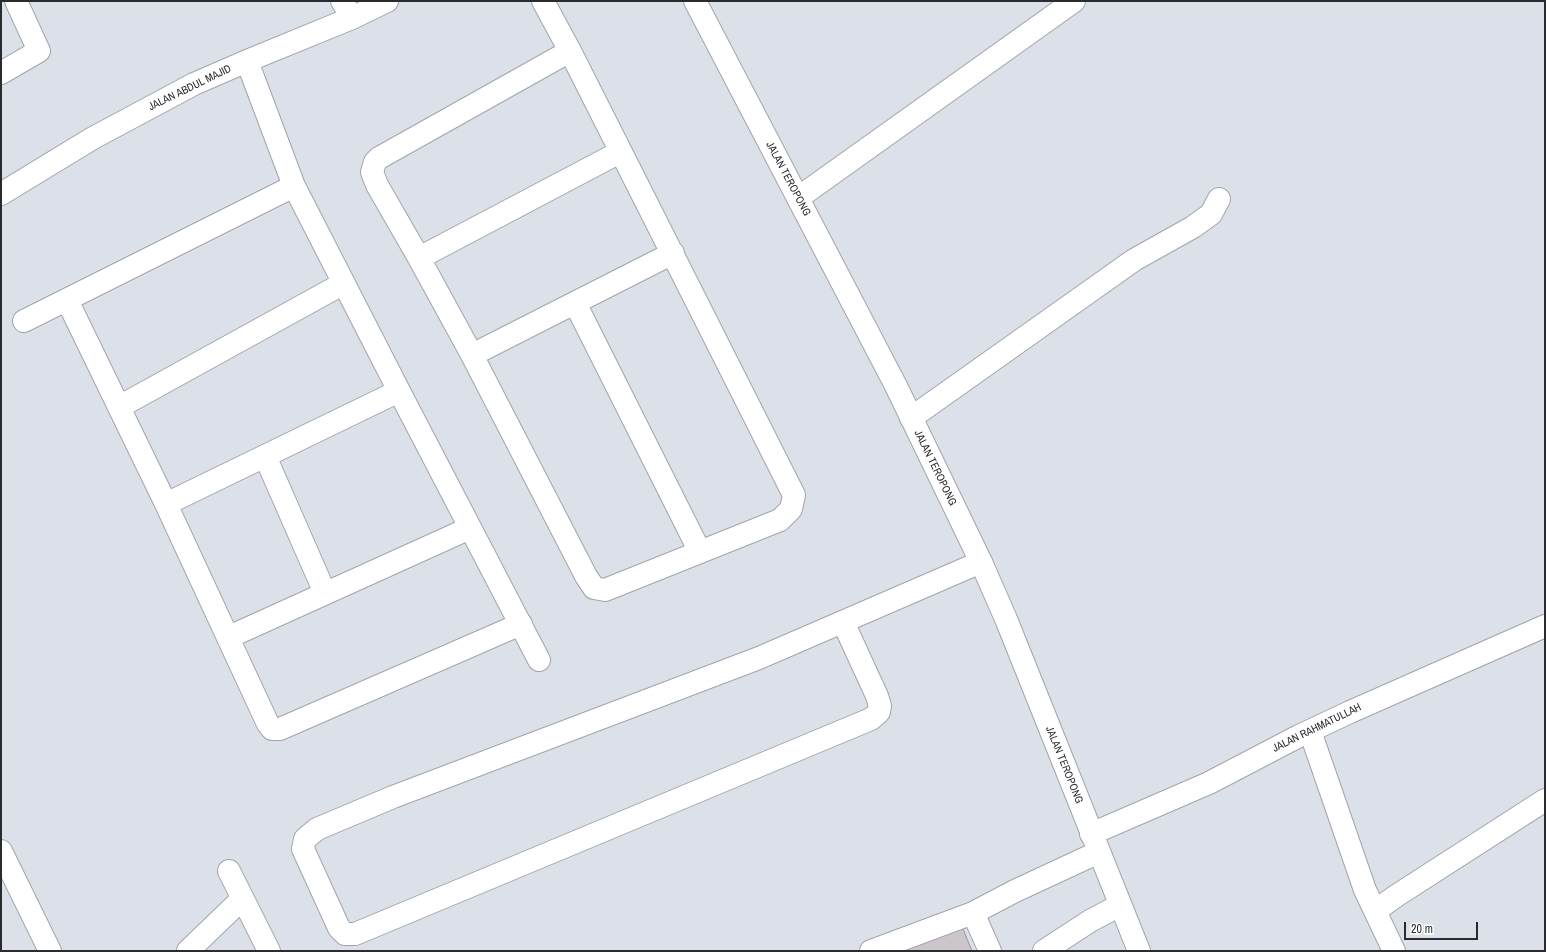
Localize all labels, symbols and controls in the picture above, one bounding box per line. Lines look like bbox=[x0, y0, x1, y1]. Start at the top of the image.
street label: JALAN ABDUL MAJID bbox=[147, 62, 233, 114]
street label: JALAN TEROPONG bbox=[763, 140, 813, 218]
street label: JALAN TEROPONG bbox=[911, 428, 959, 508]
street label: JALAN RAHMATULLAH bbox=[1270, 701, 1364, 755]
street label: JALAN TEROPONG bbox=[1042, 724, 1086, 806]
scale bar bbox=[1406, 914, 1480, 940]
text: 20 m bbox=[1411, 921, 1433, 937]

